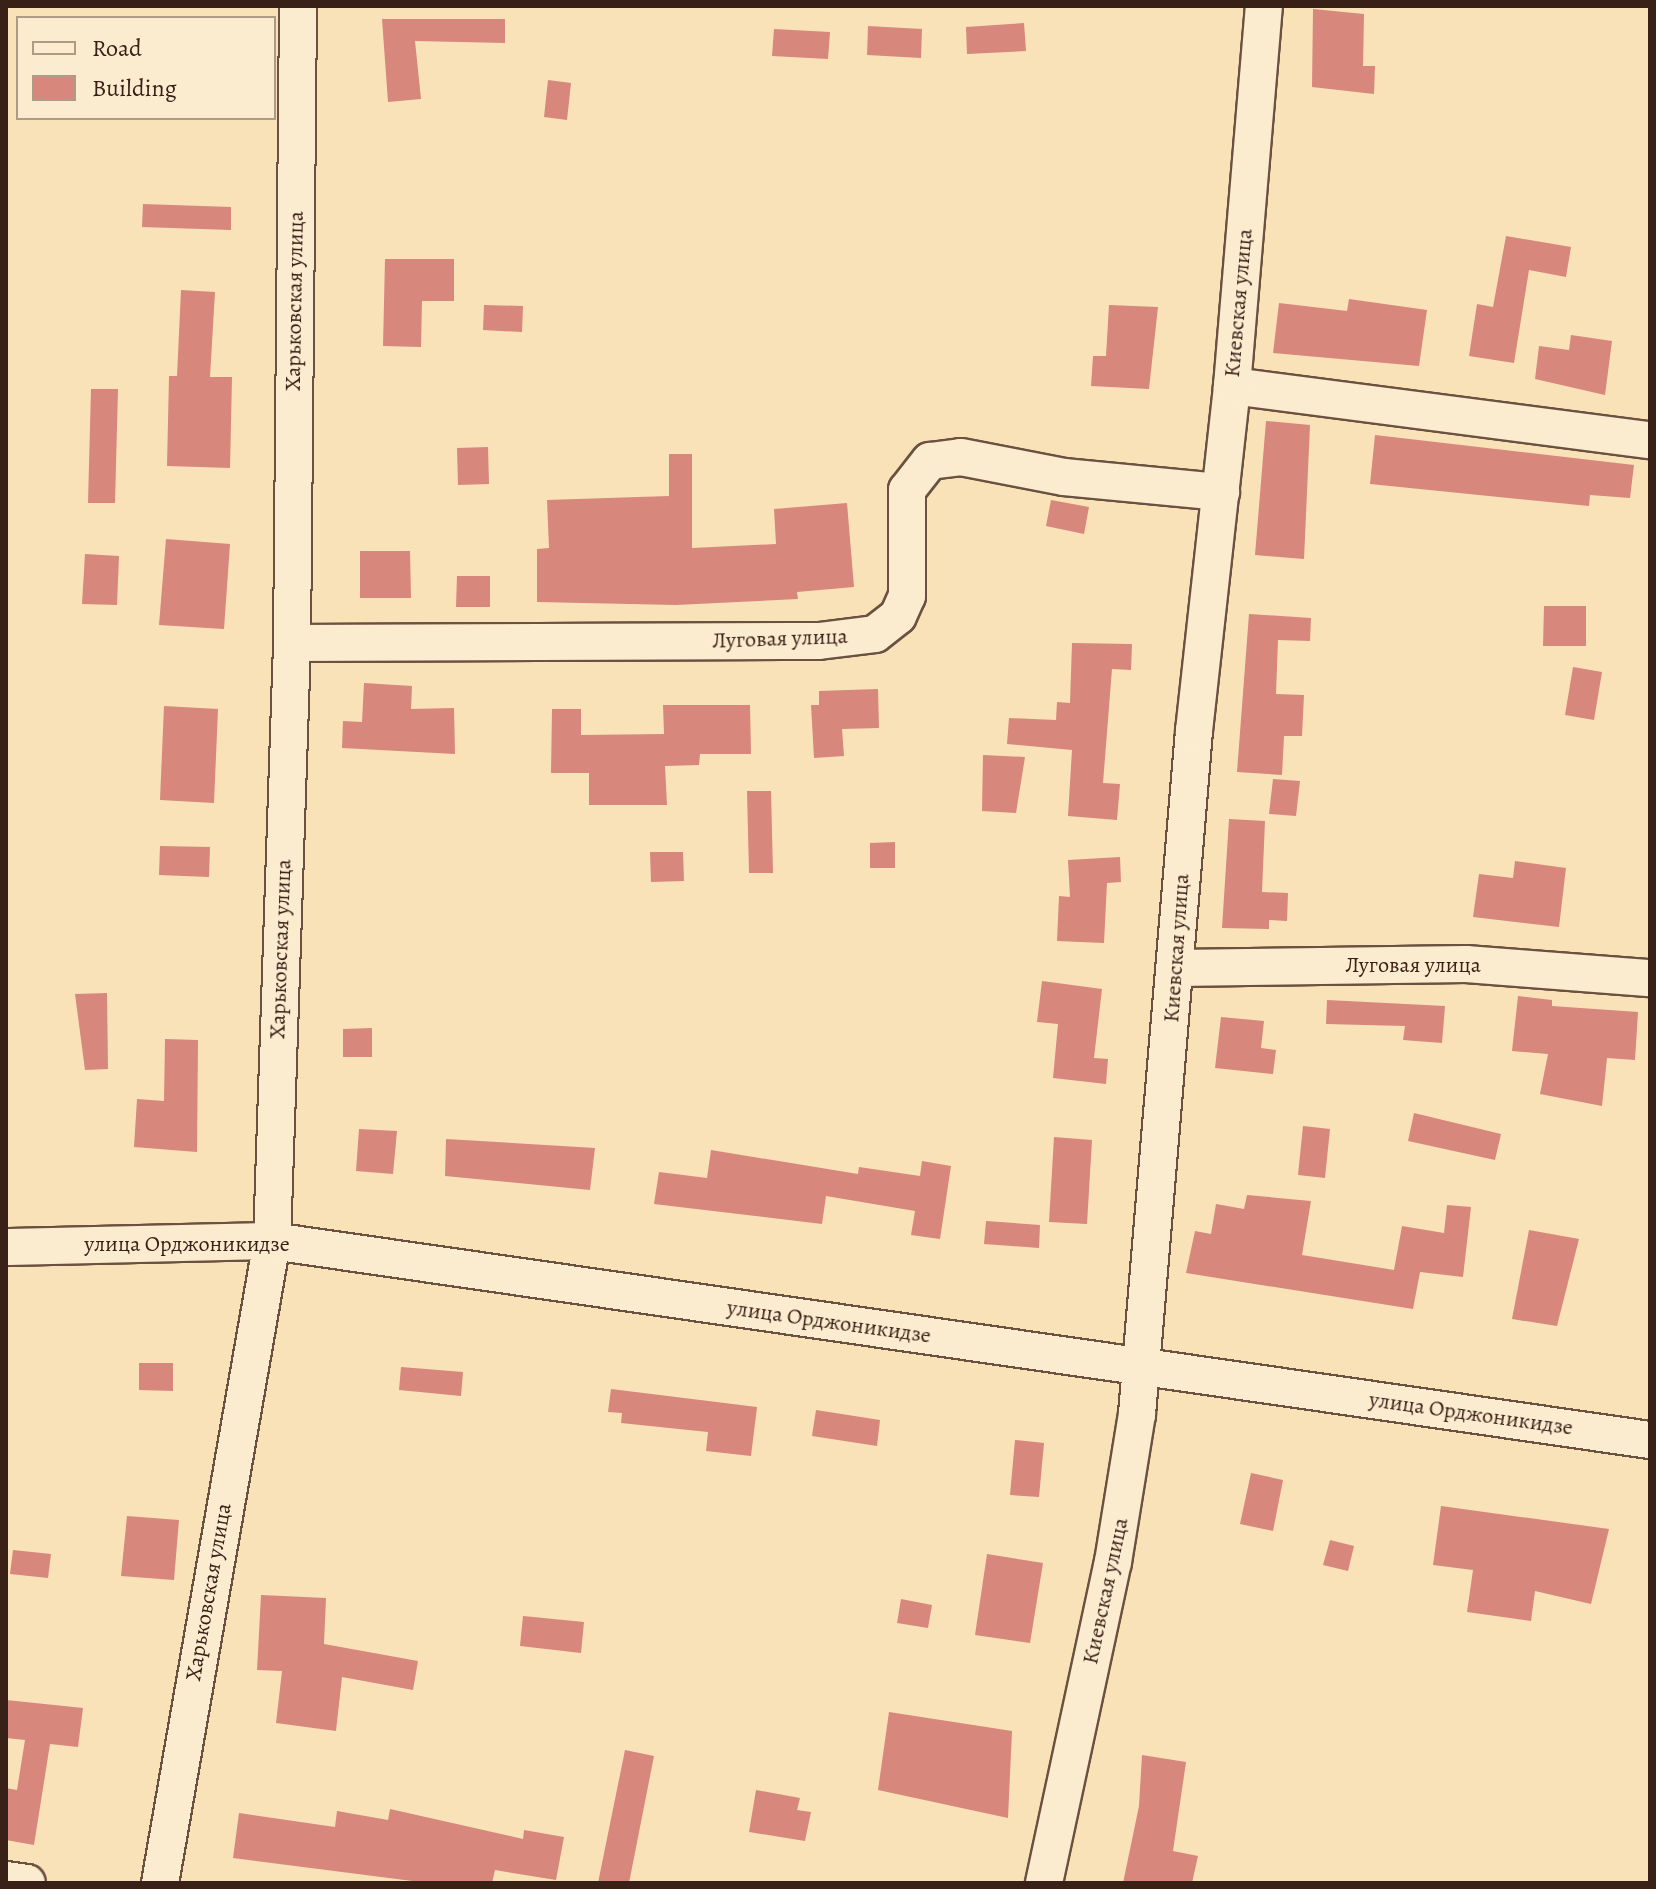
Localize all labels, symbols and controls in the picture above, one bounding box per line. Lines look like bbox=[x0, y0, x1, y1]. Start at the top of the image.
legend bbox=[16, 16, 276, 120]
text: Road bbox=[92, 32, 142, 64]
text: Building bbox=[92, 72, 177, 104]
street label: Харьковская улица bbox=[280, 211, 310, 391]
street label: Киевская улица bbox=[1219, 228, 1259, 378]
street label: Луговая улица bbox=[712, 623, 848, 655]
street label: Харьковская улица bbox=[265, 859, 297, 1039]
street label: Киевская улица bbox=[1159, 873, 1195, 1023]
street label: Луговая улица bbox=[1345, 953, 1481, 979]
street label: улица Орджоникидзе bbox=[84, 1232, 290, 1258]
street label: улица Орджоникидзе bbox=[725, 1295, 933, 1349]
street label: улица Орджоникидзе bbox=[1367, 1387, 1575, 1441]
street label: Харьковская улица bbox=[180, 1501, 238, 1683]
street label: Киевская улица bbox=[1078, 1515, 1134, 1667]

